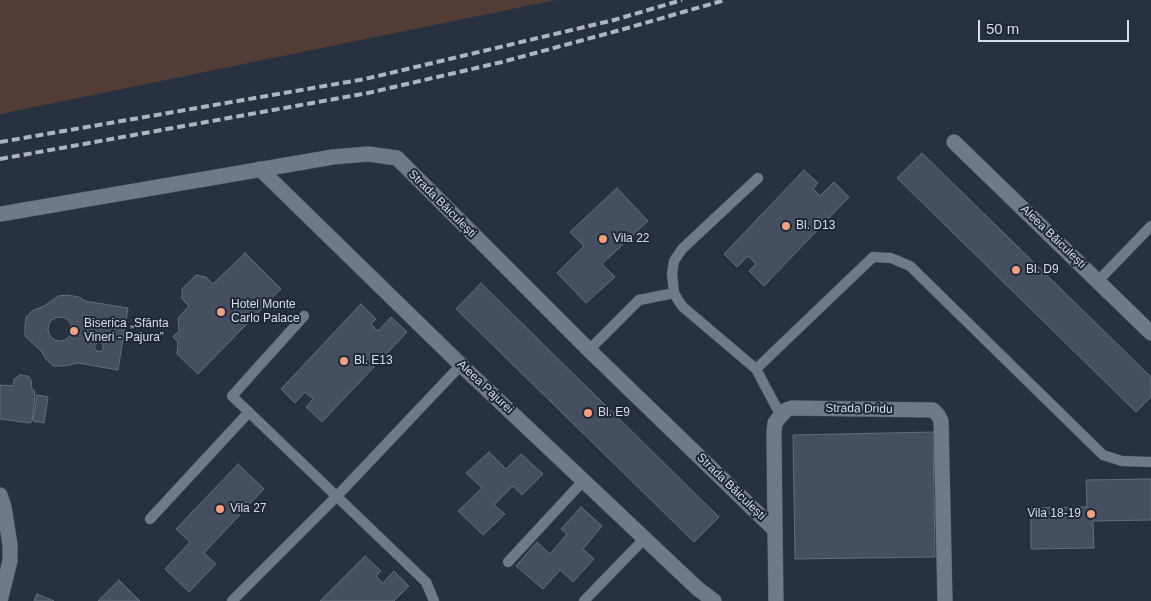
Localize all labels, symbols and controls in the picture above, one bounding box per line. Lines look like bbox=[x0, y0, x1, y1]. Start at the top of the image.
scale bar bbox=[981, 10, 1132, 42]
text: 50 m bbox=[986, 20, 1019, 37]
street label: Strada Băiculești bbox=[405, 167, 479, 241]
street label: Aleea Băiculești bbox=[1017, 202, 1089, 272]
place label: Bl. D13 bbox=[796, 219, 835, 233]
marker: Bl. D13 bbox=[780, 220, 792, 232]
place label: Vila 22 bbox=[613, 232, 649, 246]
marker: Vila 22 bbox=[597, 233, 609, 245]
place label: Bl. D9 bbox=[1026, 263, 1059, 277]
marker: Bl. D9 bbox=[1010, 264, 1022, 276]
place label: Hotel Monte Carlo Palace bbox=[231, 298, 300, 326]
marker: Hotel Monte Carlo Palace bbox=[215, 306, 227, 318]
place label: Biserica „Sfânta Vineri - Pajura” bbox=[84, 317, 169, 345]
marker: Biserica „Sfânta Vineri - Pajura” bbox=[68, 325, 80, 337]
place label: Bl. E13 bbox=[354, 354, 393, 368]
marker: Bl. E13 bbox=[338, 355, 350, 367]
street label: Aleea Pajurei bbox=[454, 357, 516, 417]
street label: Strada Dridu bbox=[825, 401, 893, 417]
place label: Bl. E9 bbox=[598, 406, 630, 420]
marker: Bl. E9 bbox=[582, 407, 594, 419]
street label: Strada Băiculești bbox=[694, 451, 768, 523]
place label: Vila 27 bbox=[230, 502, 266, 516]
marker: Vila 27 bbox=[214, 503, 226, 515]
place label: Vila 18-19 bbox=[1027, 507, 1081, 521]
marker: Vila 18-19 bbox=[1085, 508, 1097, 520]

